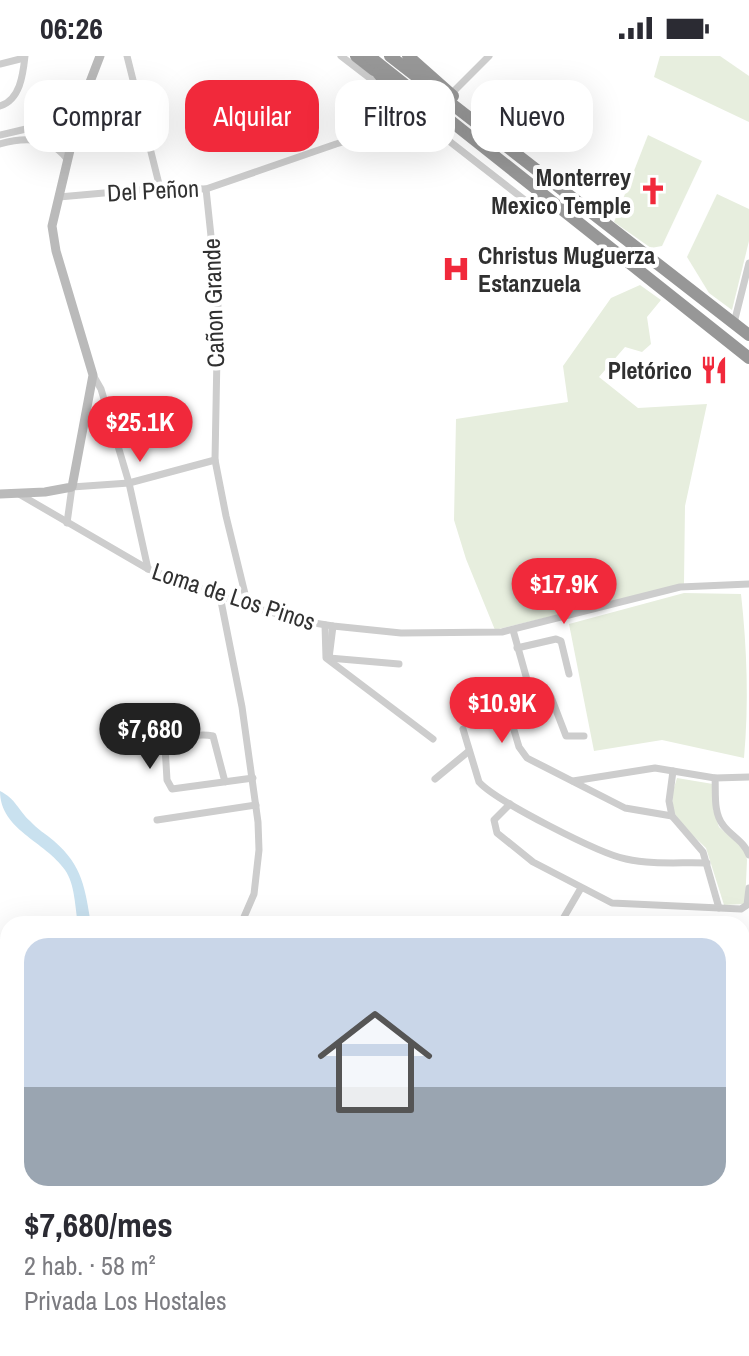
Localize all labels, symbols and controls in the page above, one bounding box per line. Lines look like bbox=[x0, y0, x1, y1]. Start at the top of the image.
text: 06:26 bbox=[40, 8, 103, 48]
chip: Comprar bbox=[24, 80, 169, 152]
chip: Alquilar bbox=[185, 80, 319, 152]
chip: Filtros bbox=[335, 80, 455, 152]
chip: Nuevo bbox=[471, 80, 593, 152]
place label: Monterrey Mexico Temple bbox=[491, 161, 631, 221]
street label: Del Peñon bbox=[106, 172, 200, 208]
church icon: Monterrey Mexico Temple bbox=[638, 176, 668, 206]
street label: Cañon Grande bbox=[195, 238, 231, 368]
place label: Christus Muguerza Estanzuela bbox=[478, 239, 655, 299]
hospital icon: Christus Muguerza Estanzuela bbox=[441, 254, 471, 284]
place label: Pletórico bbox=[608, 354, 692, 386]
restaurant icon: Pletórico bbox=[699, 355, 729, 385]
pin: $25.1K bbox=[75, 396, 205, 464]
text: $25.1K bbox=[106, 404, 174, 439]
street label: Loma de Los Pinos bbox=[148, 555, 320, 637]
pin: $17.9K bbox=[499, 558, 629, 626]
text: $17.9K bbox=[530, 566, 598, 601]
pin: $10.9K bbox=[437, 677, 567, 745]
text: $10.9K bbox=[468, 685, 536, 720]
pin: $7,680 bbox=[85, 703, 215, 771]
text: $7,680 bbox=[117, 711, 183, 746]
icon: home bbox=[303, 990, 447, 1134]
text: $7,680/mes bbox=[24, 1202, 173, 1248]
text: 2 hab. · 58 m² bbox=[24, 1248, 156, 1283]
text: Privada Los Hostales bbox=[24, 1283, 227, 1318]

